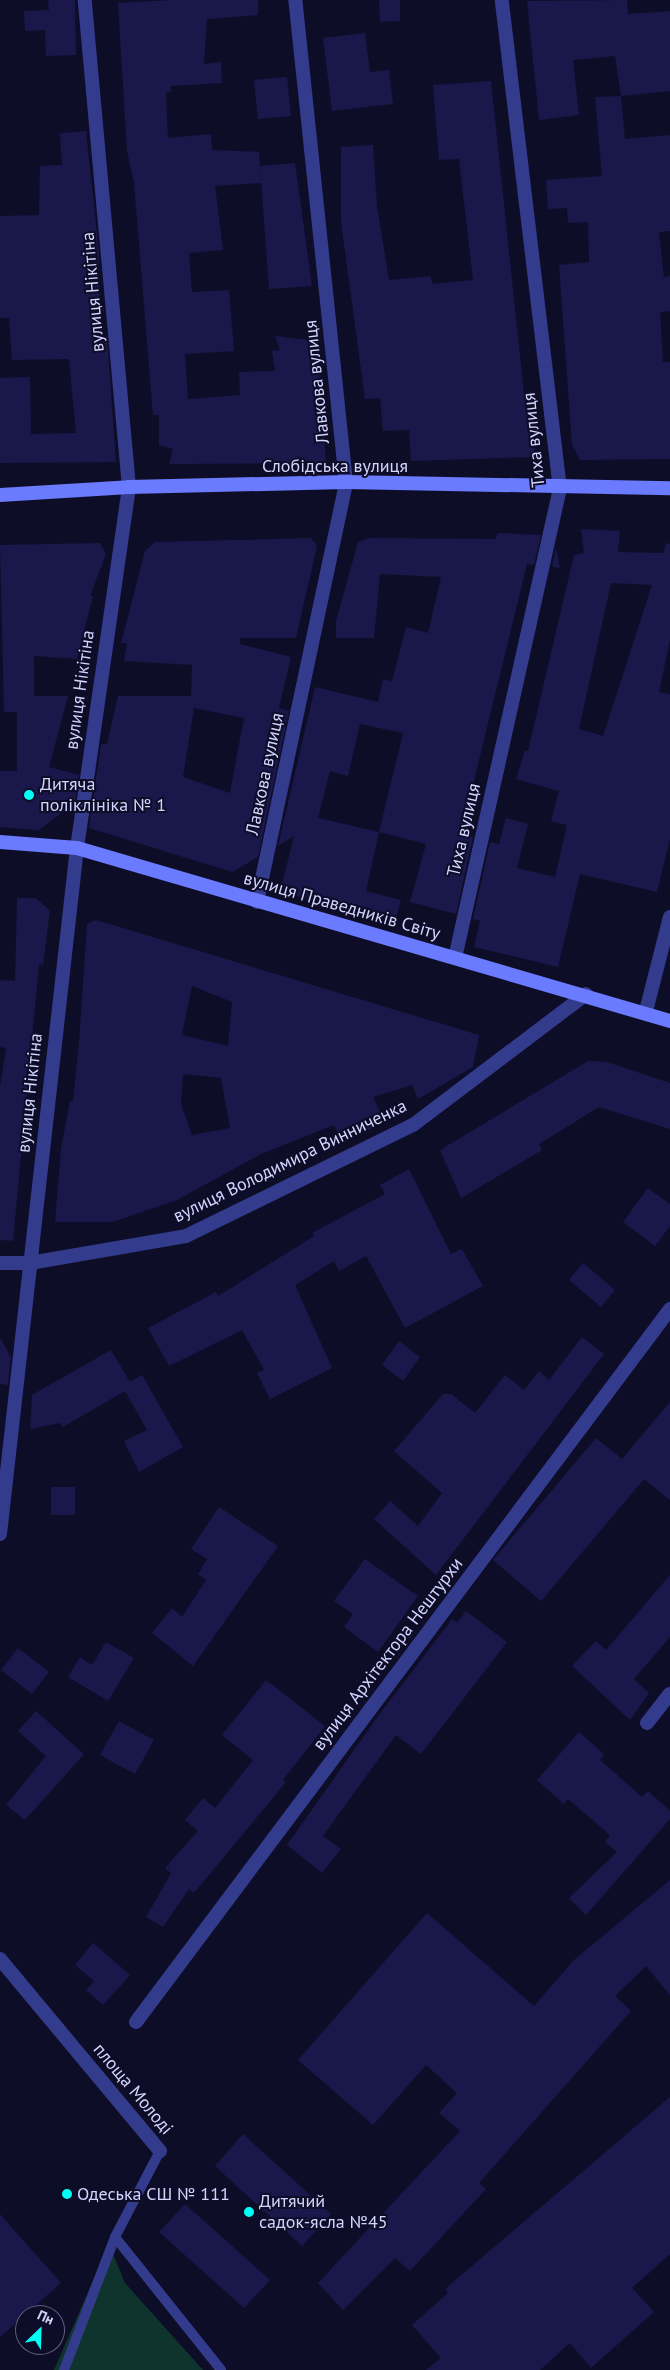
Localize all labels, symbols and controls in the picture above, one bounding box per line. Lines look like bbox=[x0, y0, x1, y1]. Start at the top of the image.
street label: вулиця Нікітіна bbox=[77, 231, 109, 353]
street label: Лавкова вулиця bbox=[300, 319, 334, 445]
street label: Тиха вулиця bbox=[518, 392, 550, 488]
street label: Слобідська вулиця bbox=[262, 455, 408, 477]
street label: вулиця Нікітіна bbox=[61, 629, 99, 751]
street label: Лавкова вулиця bbox=[242, 711, 288, 837]
place label: Дитяча поліклініка № 1 bbox=[40, 774, 166, 816]
street label: Тиха вулиця bbox=[443, 781, 485, 879]
marker: Дитяча поліклініка № 1 bbox=[22, 788, 36, 802]
street label: вулиця Праведників Світу bbox=[241, 868, 443, 944]
street label: вулиця Нікітіна bbox=[13, 1032, 47, 1154]
street label: вулиця Володимира Винниченка bbox=[170, 1095, 410, 1227]
street label: вулиця Архітектора Нештурхи bbox=[308, 1553, 468, 1755]
street label: площа Молоді bbox=[89, 2039, 177, 2139]
place label: Одеська СШ № 111 bbox=[77, 2183, 230, 2205]
marker: Одеська СШ № 111 bbox=[61, 2188, 73, 2200]
place label: Дитячий садок-ясла №45 bbox=[259, 2191, 388, 2234]
marker: Дитячий садок-ясла №45 bbox=[243, 2206, 255, 2218]
north arrow bbox=[15, 2305, 65, 2355]
text: Пн bbox=[35, 2306, 57, 2329]

